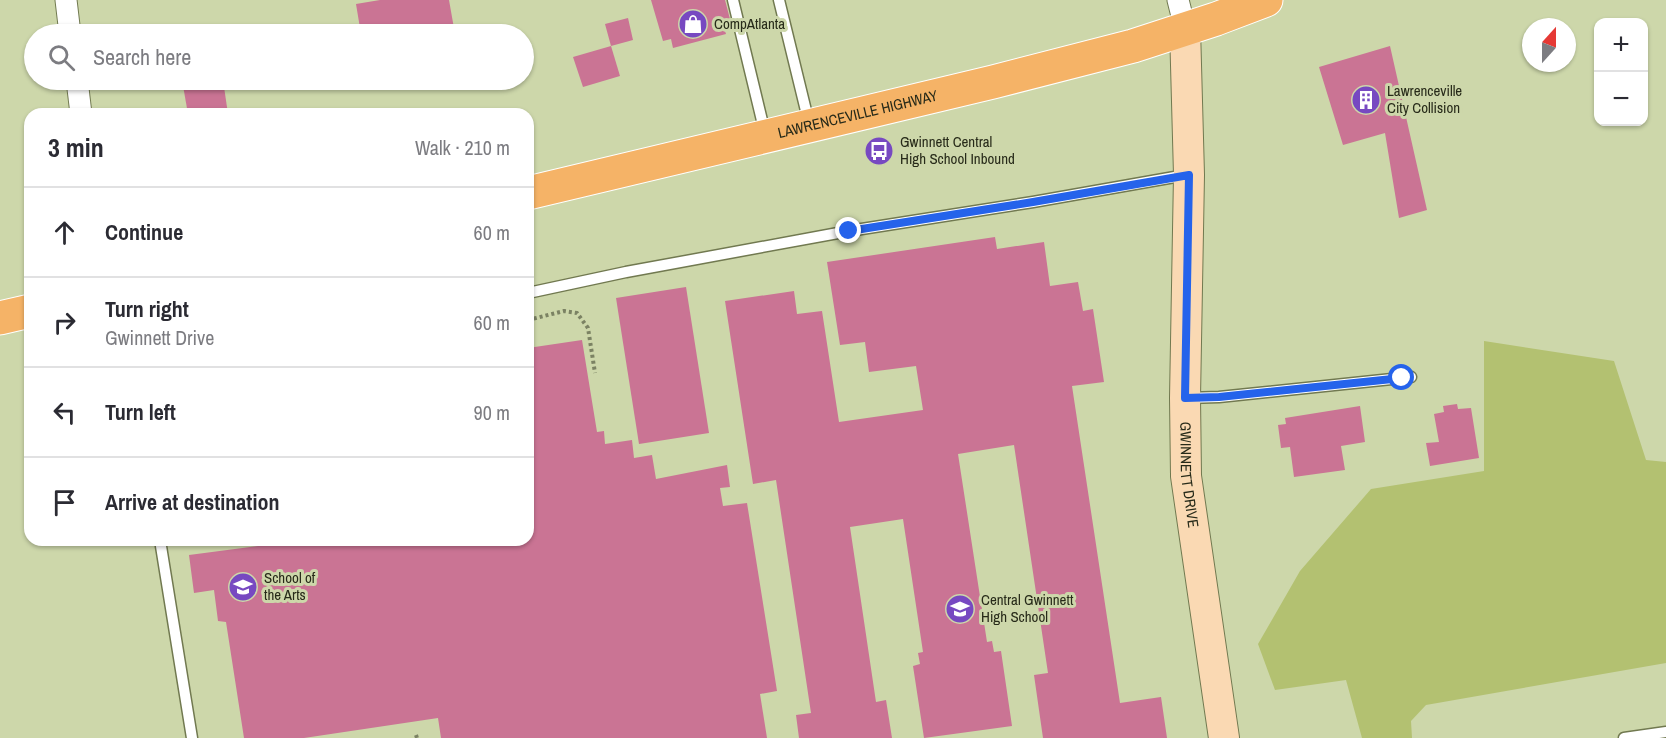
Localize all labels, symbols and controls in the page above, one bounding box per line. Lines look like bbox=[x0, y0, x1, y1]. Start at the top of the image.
shop icon: CompAtlanta bbox=[677, 8, 709, 40]
place label: CompAtlanta bbox=[714, 13, 785, 34]
north arrow bbox=[1522, 18, 1576, 72]
map controls bbox=[1594, 18, 1648, 126]
button: + bbox=[1594, 18, 1648, 72]
search box bbox=[24, 24, 534, 90]
icon: search bbox=[45, 41, 78, 74]
text: Search here bbox=[93, 42, 191, 72]
button: − bbox=[1594, 72, 1648, 126]
place label: Lawrenceville City Collision bbox=[1387, 80, 1462, 118]
street label: LAWRENCEVILLE HIGHWAY bbox=[776, 84, 940, 143]
building icon: Lawrenceville City Collision bbox=[1350, 84, 1382, 116]
text: 3 min bbox=[48, 130, 104, 165]
place label: Gwinnett Central High School Inbound bbox=[900, 131, 1015, 169]
text: Walk · 210 m bbox=[415, 134, 510, 161]
bus stop icon: Gwinnett Central High School Inbound bbox=[863, 135, 895, 167]
icon: ahead bbox=[48, 216, 81, 249]
text: Continue bbox=[105, 217, 183, 247]
route end bbox=[835, 217, 861, 243]
text: 60 m bbox=[474, 219, 510, 246]
text: Turn right bbox=[105, 294, 189, 324]
icon: right bbox=[48, 306, 81, 339]
text: 60 m bbox=[474, 309, 510, 336]
text: Gwinnett Drive bbox=[105, 324, 214, 351]
route start bbox=[1388, 364, 1414, 390]
icon: left bbox=[48, 396, 81, 429]
text: Turn left bbox=[105, 397, 176, 427]
text: 90 m bbox=[474, 399, 510, 426]
street label: GWINNETT DRIVE bbox=[1175, 422, 1204, 529]
icon: arrive bbox=[48, 486, 81, 519]
text: Arrive at destination bbox=[105, 487, 279, 517]
place label: School of the Arts bbox=[264, 567, 316, 605]
school or university icon: School of the Arts bbox=[227, 571, 259, 603]
place label: Central Gwinnett High School bbox=[981, 589, 1074, 627]
school or university icon: Central Gwinnett High School bbox=[944, 593, 976, 625]

